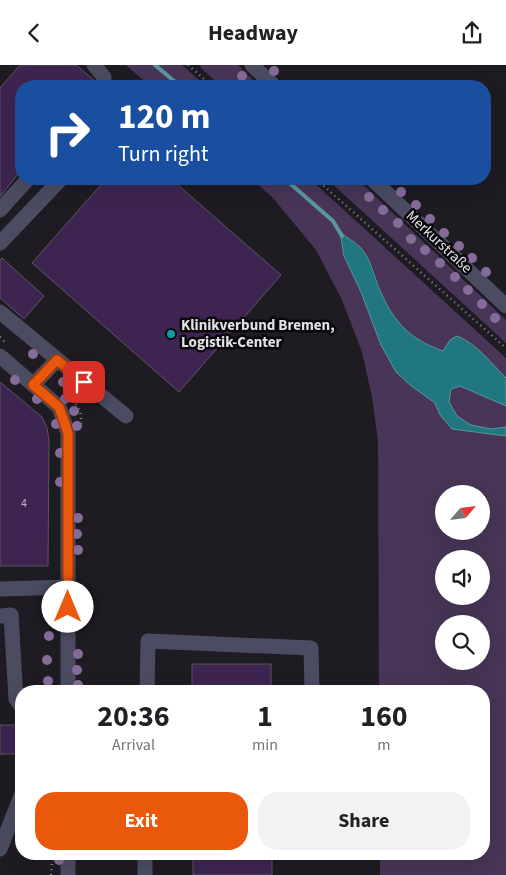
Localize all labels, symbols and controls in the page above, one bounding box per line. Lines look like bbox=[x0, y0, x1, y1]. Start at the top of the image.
text: Headway bbox=[208, 17, 298, 49]
icon: back bbox=[20, 19, 48, 47]
icon: share bbox=[458, 19, 486, 47]
text: 120 m bbox=[118, 92, 210, 142]
icon: right bbox=[35, 100, 100, 165]
text: Turn right bbox=[118, 138, 208, 170]
street label: Merkurstraße bbox=[401, 206, 477, 278]
place label: Klinikverbund Bremen, Logistik-Center bbox=[181, 315, 335, 353]
marker: Klinikverbund Bremen, Logistik-Center bbox=[165, 328, 177, 340]
pin bbox=[63, 361, 105, 403]
icon: arrive bbox=[70, 368, 98, 396]
north arrow bbox=[435, 485, 490, 540]
map controls bbox=[435, 485, 490, 670]
house number: 4 bbox=[21, 495, 27, 512]
button: sound bbox=[435, 550, 490, 605]
position arrow bbox=[41, 580, 93, 632]
button: search bbox=[435, 615, 490, 670]
text: 20:36 bbox=[97, 695, 170, 738]
text: 1 bbox=[257, 695, 273, 738]
text: 160 bbox=[360, 695, 408, 738]
text: Arrival bbox=[112, 734, 155, 756]
text: min bbox=[252, 734, 278, 756]
text: m bbox=[377, 734, 391, 756]
button: Exit bbox=[35, 792, 248, 850]
button: Share bbox=[258, 792, 470, 850]

